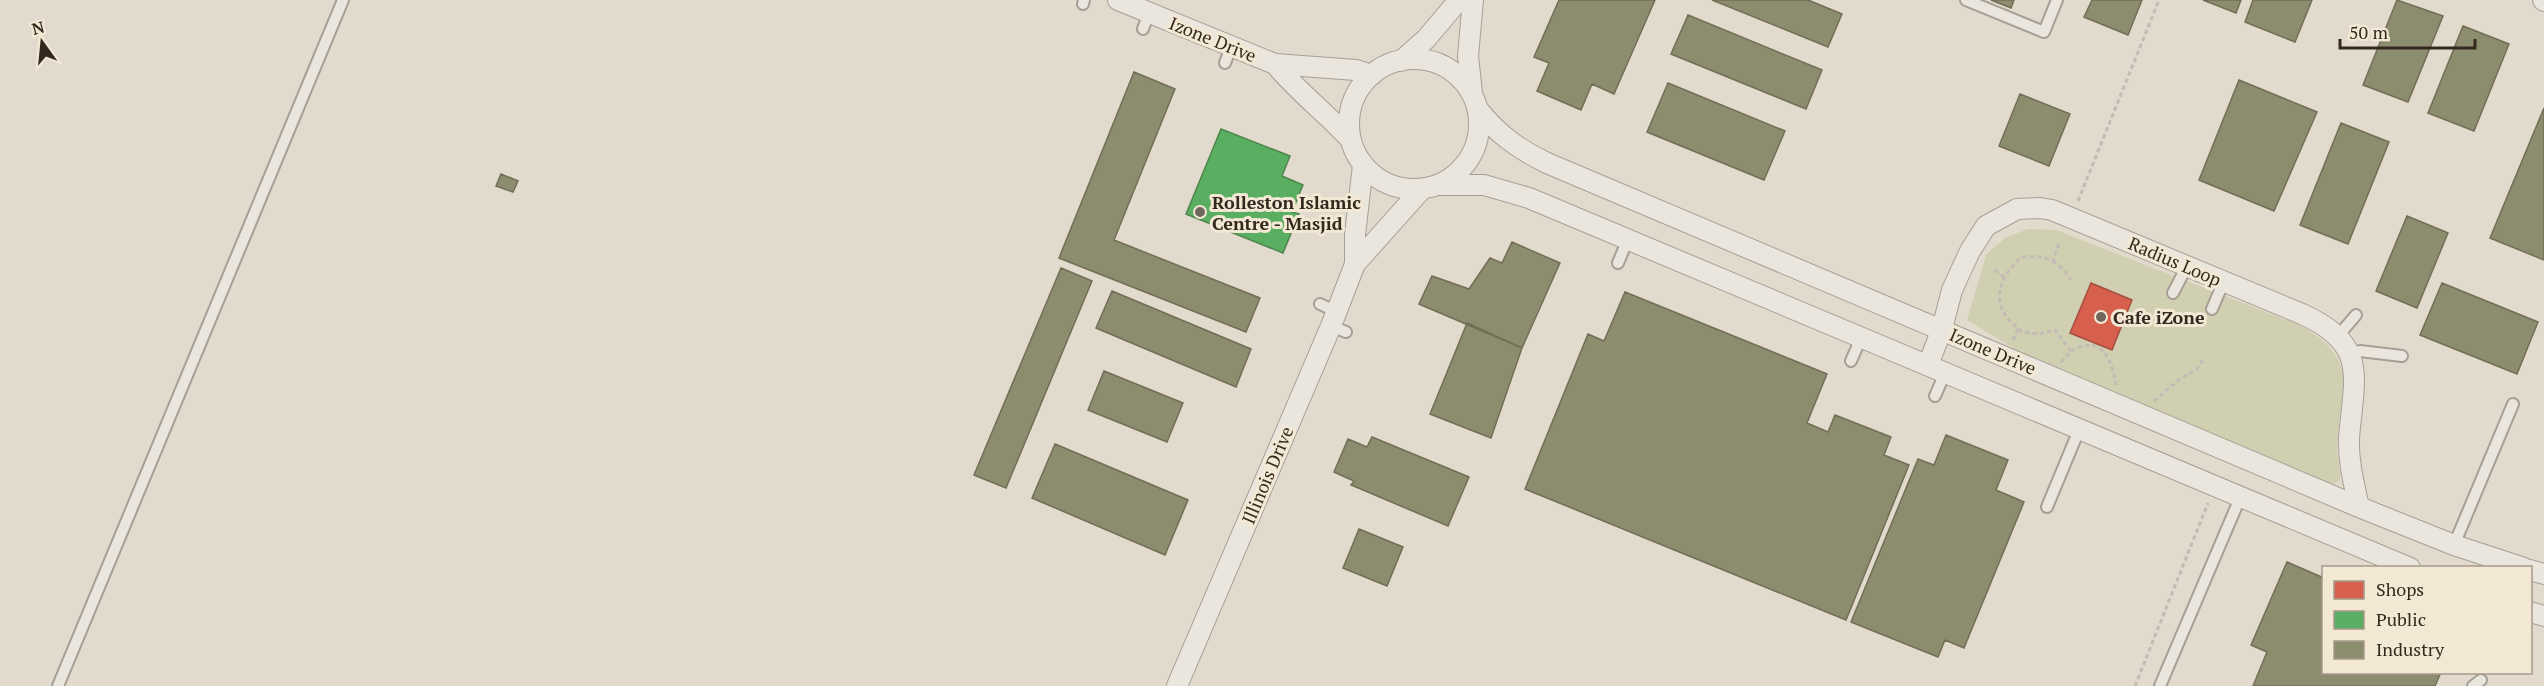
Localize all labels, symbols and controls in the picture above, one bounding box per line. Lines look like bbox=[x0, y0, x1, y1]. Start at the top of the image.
street label: Izone Drive bbox=[1166, 11, 1260, 67]
north arrow bbox=[12, 12, 72, 72]
scale bar bbox=[2340, 12, 2475, 50]
text: N bbox=[29, 15, 47, 40]
text: 50 m bbox=[2349, 20, 2389, 44]
place label: Rolleston Islamic Centre - Masjid bbox=[1212, 190, 1361, 235]
marker: Rolleston Islamic Centre - Masjid bbox=[1193, 205, 1207, 219]
street label: Radius Loop bbox=[2125, 231, 2225, 291]
place label: Cafe iZone bbox=[2113, 305, 2205, 329]
marker: Cafe iZone bbox=[2094, 310, 2108, 324]
street label: Izone Drive bbox=[1946, 322, 2040, 380]
street label: Illinois Drive bbox=[1236, 423, 1298, 527]
legend bbox=[2322, 566, 2532, 674]
text: Shops bbox=[2376, 577, 2424, 601]
text: Public bbox=[2376, 607, 2426, 631]
text: Industry bbox=[2376, 637, 2445, 661]

